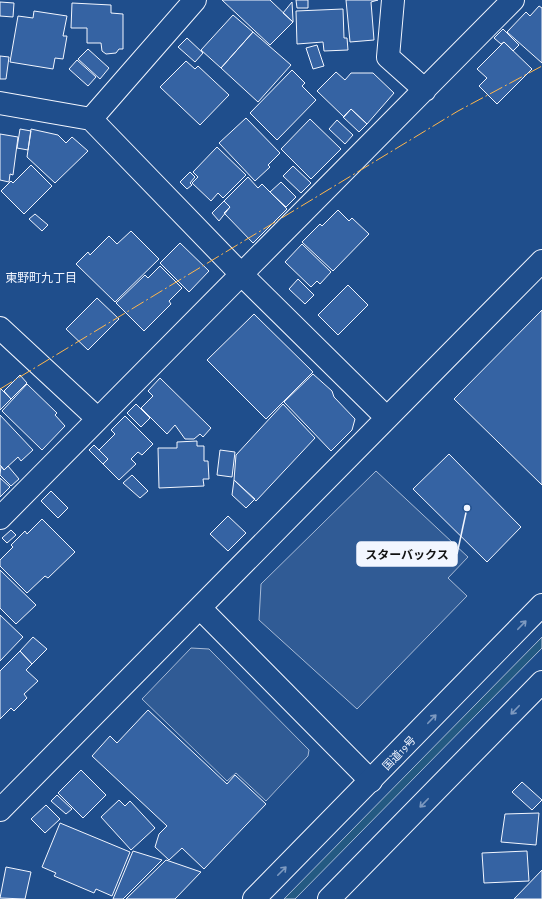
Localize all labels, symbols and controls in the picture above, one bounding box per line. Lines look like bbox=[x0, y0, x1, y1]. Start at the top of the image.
district label: 東野町九丁目 bbox=[5, 271, 77, 284]
callout: スターバックス bbox=[357, 542, 457, 566]
text: スターバックス bbox=[365, 548, 449, 561]
one-way arrow bbox=[517, 620, 527, 630]
one-way arrow bbox=[510, 705, 520, 715]
one-way arrow bbox=[427, 714, 437, 724]
street label: 国道19号 bbox=[380, 734, 418, 772]
one-way arrow bbox=[419, 798, 428, 808]
one-way arrow bbox=[277, 866, 287, 876]

